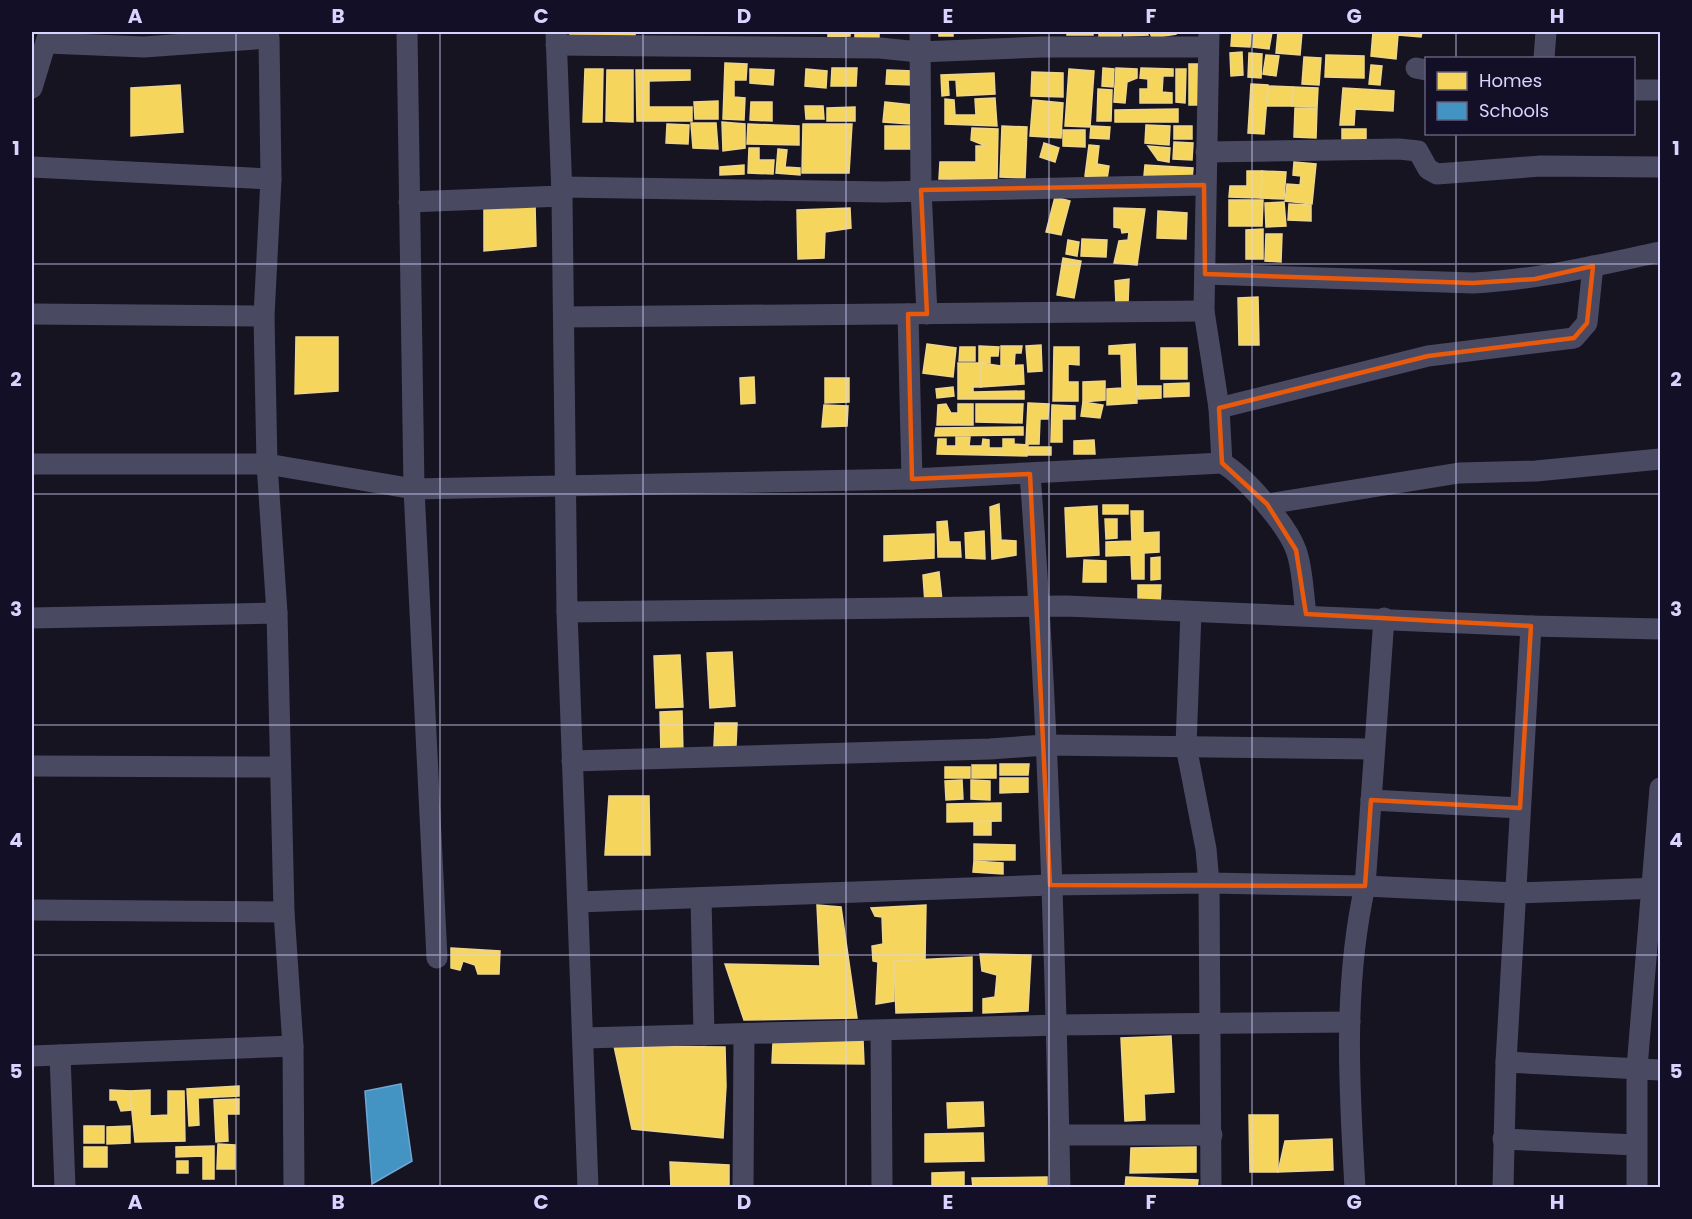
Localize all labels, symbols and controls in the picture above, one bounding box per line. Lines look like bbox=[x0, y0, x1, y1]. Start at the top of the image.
text: A bbox=[128, 2, 143, 30]
text: B bbox=[331, 2, 345, 30]
text: C bbox=[533, 2, 549, 30]
text: D bbox=[737, 2, 751, 30]
text: E bbox=[943, 2, 953, 30]
text: F bbox=[1146, 2, 1157, 30]
text: G bbox=[1346, 2, 1362, 30]
text: H bbox=[1550, 2, 1564, 30]
legend bbox=[1425, 57, 1635, 135]
text: Homes bbox=[1479, 68, 1542, 93]
text: Schools bbox=[1479, 98, 1549, 123]
text: 1 bbox=[12, 134, 20, 162]
text: 1 bbox=[1672, 134, 1680, 162]
text: 2 bbox=[10, 365, 22, 393]
text: 2 bbox=[1670, 365, 1682, 393]
text: 3 bbox=[10, 595, 22, 623]
text: 3 bbox=[1670, 595, 1682, 623]
text: 4 bbox=[9, 826, 23, 854]
text: 4 bbox=[1669, 826, 1683, 854]
text: 5 bbox=[10, 1057, 23, 1085]
text: 5 bbox=[1670, 1057, 1683, 1085]
text: A bbox=[128, 1188, 143, 1216]
text: B bbox=[331, 1188, 345, 1216]
text: C bbox=[533, 1188, 549, 1216]
text: D bbox=[737, 1188, 751, 1216]
text: E bbox=[943, 1188, 953, 1216]
text: F bbox=[1146, 1188, 1157, 1216]
text: G bbox=[1346, 1188, 1362, 1216]
text: H bbox=[1550, 1188, 1564, 1216]

